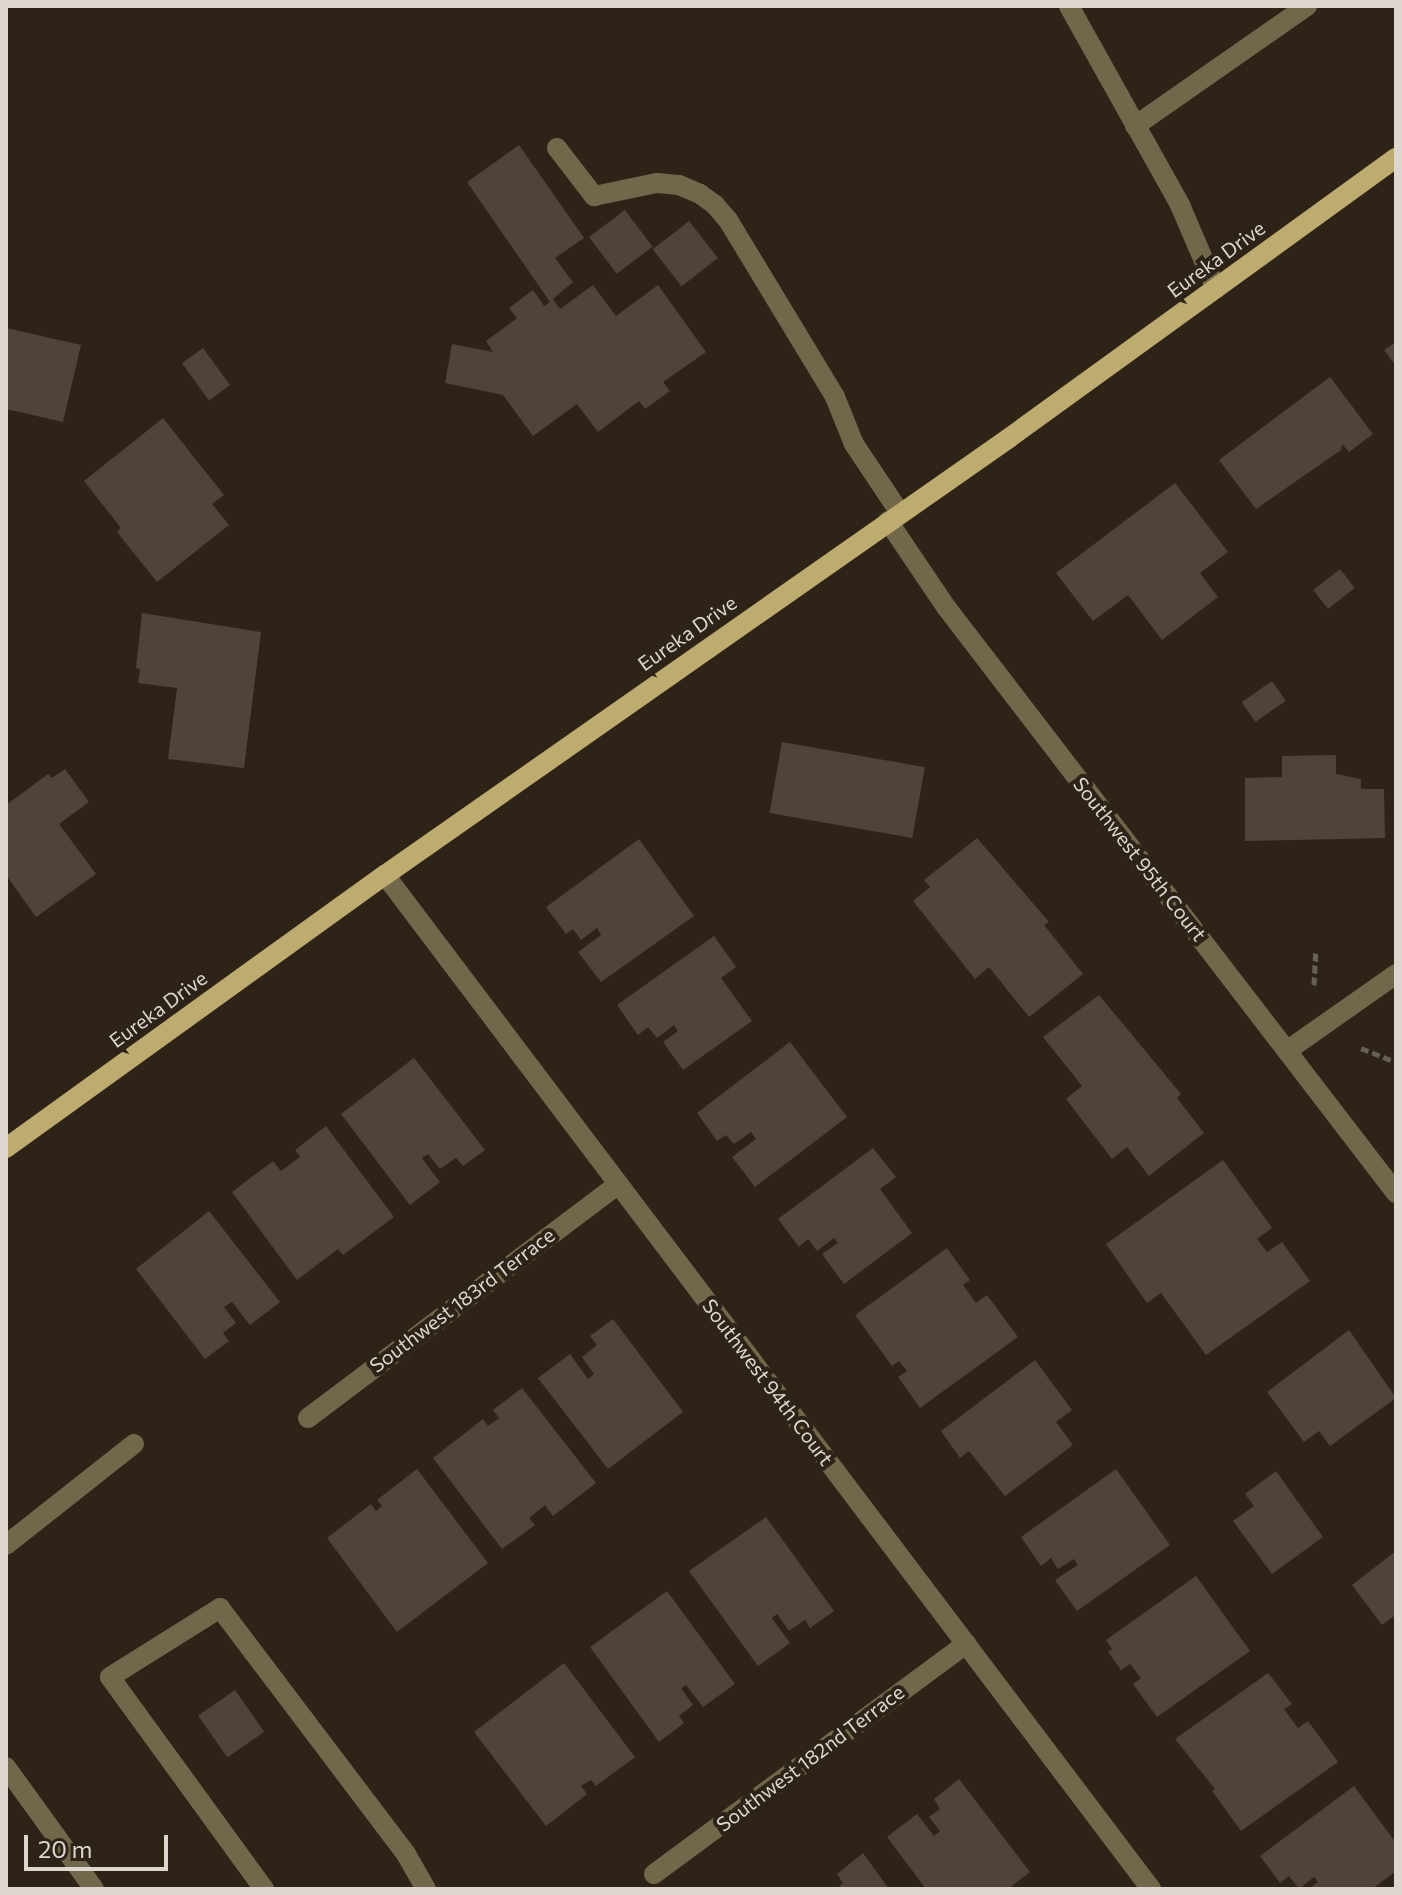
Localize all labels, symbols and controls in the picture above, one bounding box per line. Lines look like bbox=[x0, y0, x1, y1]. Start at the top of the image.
street label: Eureka Drive bbox=[1163, 216, 1269, 302]
street label: Eureka Drive bbox=[633, 590, 741, 676]
street label: Southwest 95th Court bbox=[1068, 772, 1212, 946]
street label: Eureka Drive bbox=[105, 966, 211, 1052]
street label: Southwest 183rd Terrace bbox=[365, 1223, 559, 1377]
street label: Southwest 94th Court bbox=[698, 1294, 838, 1470]
street label: Southwest 182nd Terrace bbox=[711, 1680, 909, 1836]
scale bar bbox=[28, 1819, 172, 1869]
text: 20 m bbox=[38, 1834, 92, 1863]

